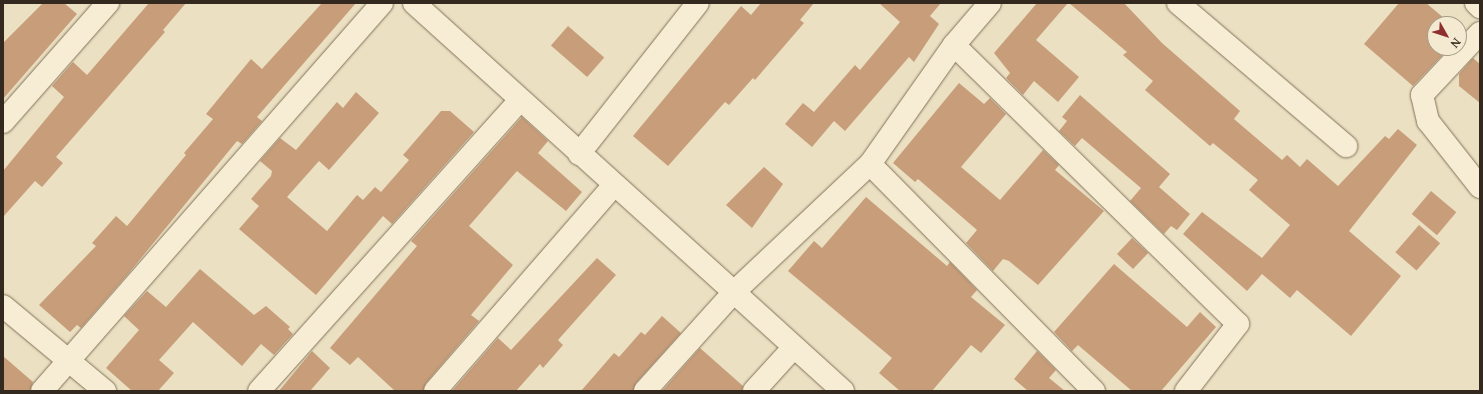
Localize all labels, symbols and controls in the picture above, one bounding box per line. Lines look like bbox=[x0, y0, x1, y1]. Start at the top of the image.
north arrow bbox=[1427, 16, 1467, 56]
text: N bbox=[1447, 35, 1464, 51]

